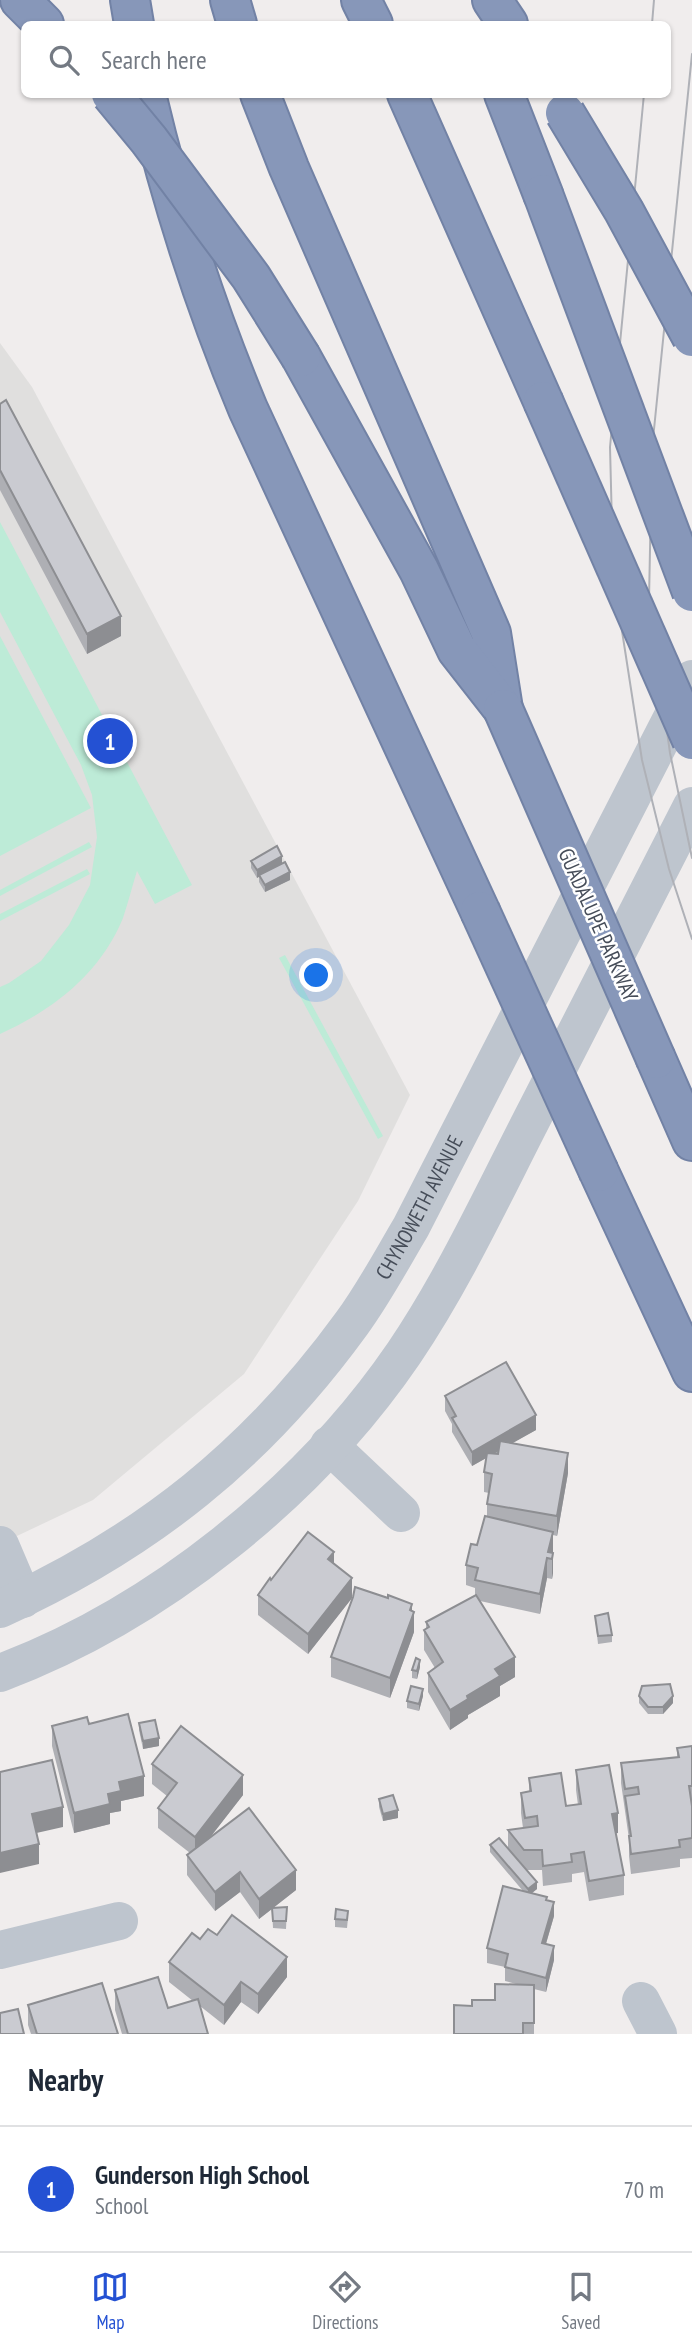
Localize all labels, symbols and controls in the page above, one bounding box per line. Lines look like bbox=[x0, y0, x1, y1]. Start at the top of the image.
search box bbox=[21, 21, 671, 98]
icon: search bbox=[45, 41, 83, 79]
text: Search here bbox=[101, 43, 207, 76]
pin: 1 bbox=[87, 715, 133, 767]
street label: GUADALUPE PARKWAY bbox=[553, 844, 644, 1006]
your location bbox=[299, 958, 333, 992]
street label: CHYNOWETH AVENUE bbox=[369, 1131, 469, 1284]
text: Nearby bbox=[28, 2060, 103, 2099]
text: Gunderson High School bbox=[95, 2158, 309, 2191]
text: 1 bbox=[46, 2175, 57, 2204]
text: 70 m bbox=[623, 2175, 664, 2204]
text: School bbox=[95, 2191, 148, 2220]
tab: Map bbox=[91, 2268, 129, 2334]
tab: Directions bbox=[312, 2268, 378, 2334]
tab: Saved bbox=[561, 2268, 601, 2334]

